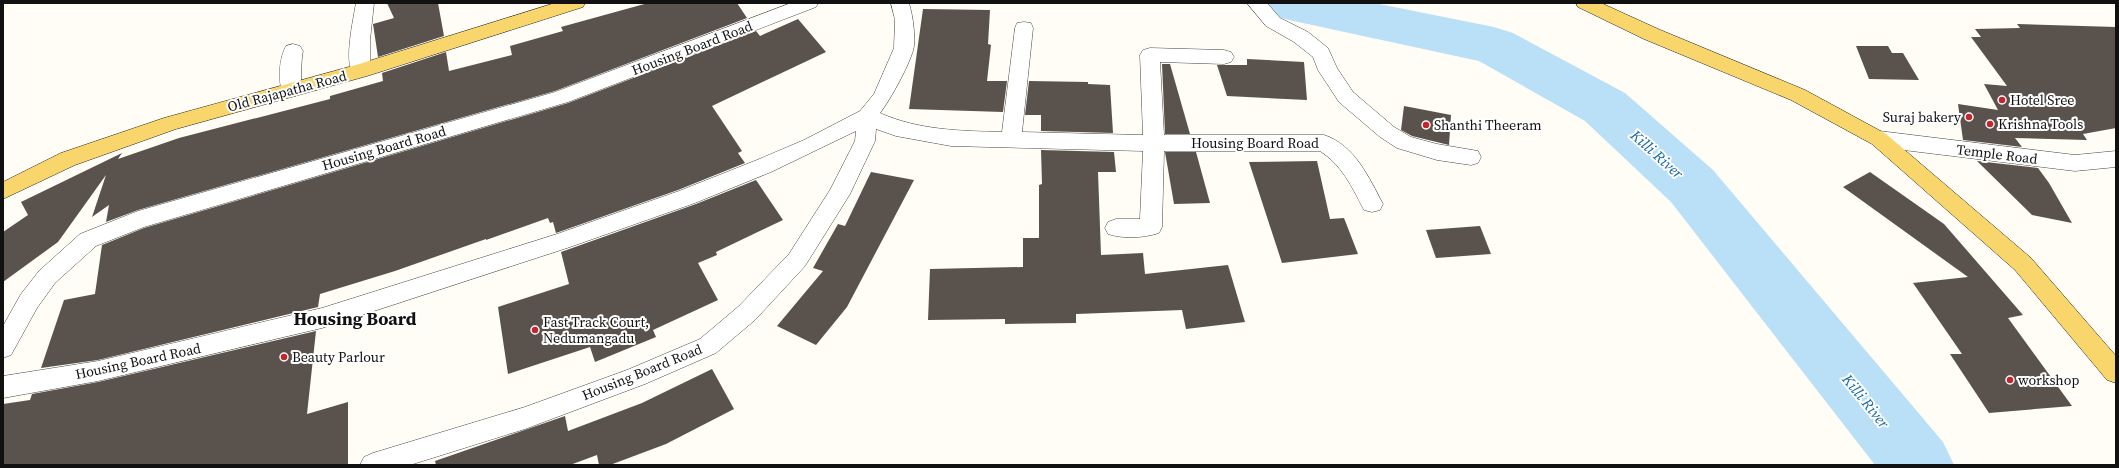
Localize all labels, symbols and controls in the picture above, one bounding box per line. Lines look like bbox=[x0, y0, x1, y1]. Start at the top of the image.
street label: Housing Board Road bbox=[629, 16, 755, 80]
street label: Old Rajapatha Road bbox=[225, 65, 349, 117]
place label: Hotel Sree bbox=[2010, 90, 2075, 110]
marker: Hotel Sree bbox=[1997, 95, 2007, 105]
place label: Suraj bakery bbox=[1883, 107, 1962, 127]
marker: Suraj bakery bbox=[1964, 112, 1974, 122]
place label: Krishna Tools bbox=[1998, 114, 2083, 134]
place label: Shanthi Theeram bbox=[1434, 115, 1542, 135]
marker: Krishna Tools bbox=[1985, 119, 1995, 129]
marker: Shanthi Theeram bbox=[1421, 120, 1431, 130]
street label: Housing Board Road bbox=[320, 121, 448, 175]
water label: Killi River bbox=[1625, 124, 1689, 184]
street label: Housing Board Road bbox=[1191, 133, 1319, 153]
street label: Temple Road bbox=[1955, 139, 2039, 169]
district label: Housing Board bbox=[293, 306, 417, 331]
place label: Fast Track Court, Nedumangadu bbox=[543, 312, 649, 348]
marker: Fast Track Court, Nedumangadu bbox=[530, 325, 540, 335]
street label: Housing Board Road bbox=[73, 338, 203, 384]
street label: Housing Board Road bbox=[579, 339, 705, 405]
place label: Beauty Parlour bbox=[292, 347, 385, 367]
marker: Beauty Parlour bbox=[279, 352, 289, 362]
water label: Killi River bbox=[1837, 369, 1895, 433]
place label: workshop bbox=[2018, 370, 2079, 390]
marker: workshop bbox=[2005, 375, 2015, 385]

